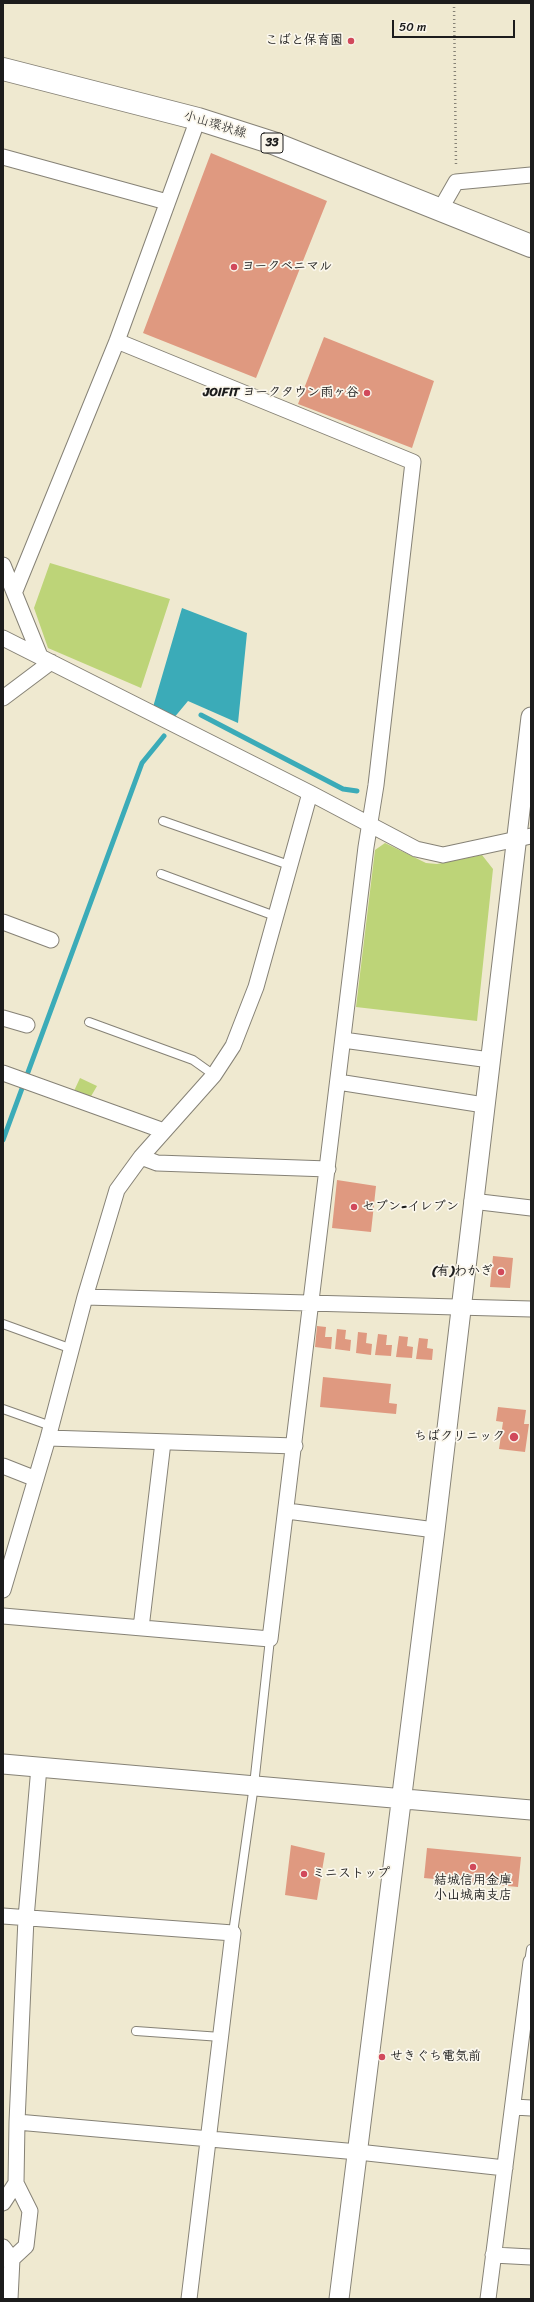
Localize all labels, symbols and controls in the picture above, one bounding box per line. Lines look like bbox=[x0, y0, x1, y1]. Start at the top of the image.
scale bar bbox=[394, 12, 517, 38]
text: 50 m bbox=[399, 16, 426, 38]
place label: こばと保育園 bbox=[265, 33, 343, 49]
marker: こばと保育園 bbox=[346, 36, 356, 46]
street label: 小山環状線 bbox=[182, 108, 248, 142]
road number: 33 bbox=[261, 133, 283, 153]
place label: ヨークベニマル bbox=[242, 259, 332, 275]
marker: ヨークベニマル bbox=[229, 262, 239, 272]
place label: JOIFIT ヨークタウン雨ヶ谷 bbox=[203, 385, 359, 401]
marker: JOIFIT ヨークタウン雨ヶ谷 bbox=[362, 388, 372, 398]
place label: セブン-イレブン bbox=[362, 1199, 459, 1215]
marker: セブン-イレブン bbox=[349, 1202, 359, 1212]
place label: (有)わかぎ bbox=[432, 1264, 493, 1280]
marker: (有)わかぎ bbox=[496, 1267, 506, 1277]
place label: ちばクリニック bbox=[414, 1429, 505, 1445]
marker: ちばクリニック bbox=[508, 1431, 520, 1443]
marker: 結城信用金庫 小山城南支店 bbox=[468, 1862, 478, 1872]
place label: ミニストップ bbox=[312, 1866, 390, 1882]
marker: ミニストップ bbox=[299, 1869, 309, 1879]
place label: 結城信用金庫 小山城南支店 bbox=[434, 1873, 512, 1904]
place label: せきぐち電気前 bbox=[390, 2049, 481, 2065]
marker: せきぐち電気前 bbox=[377, 2052, 387, 2062]

